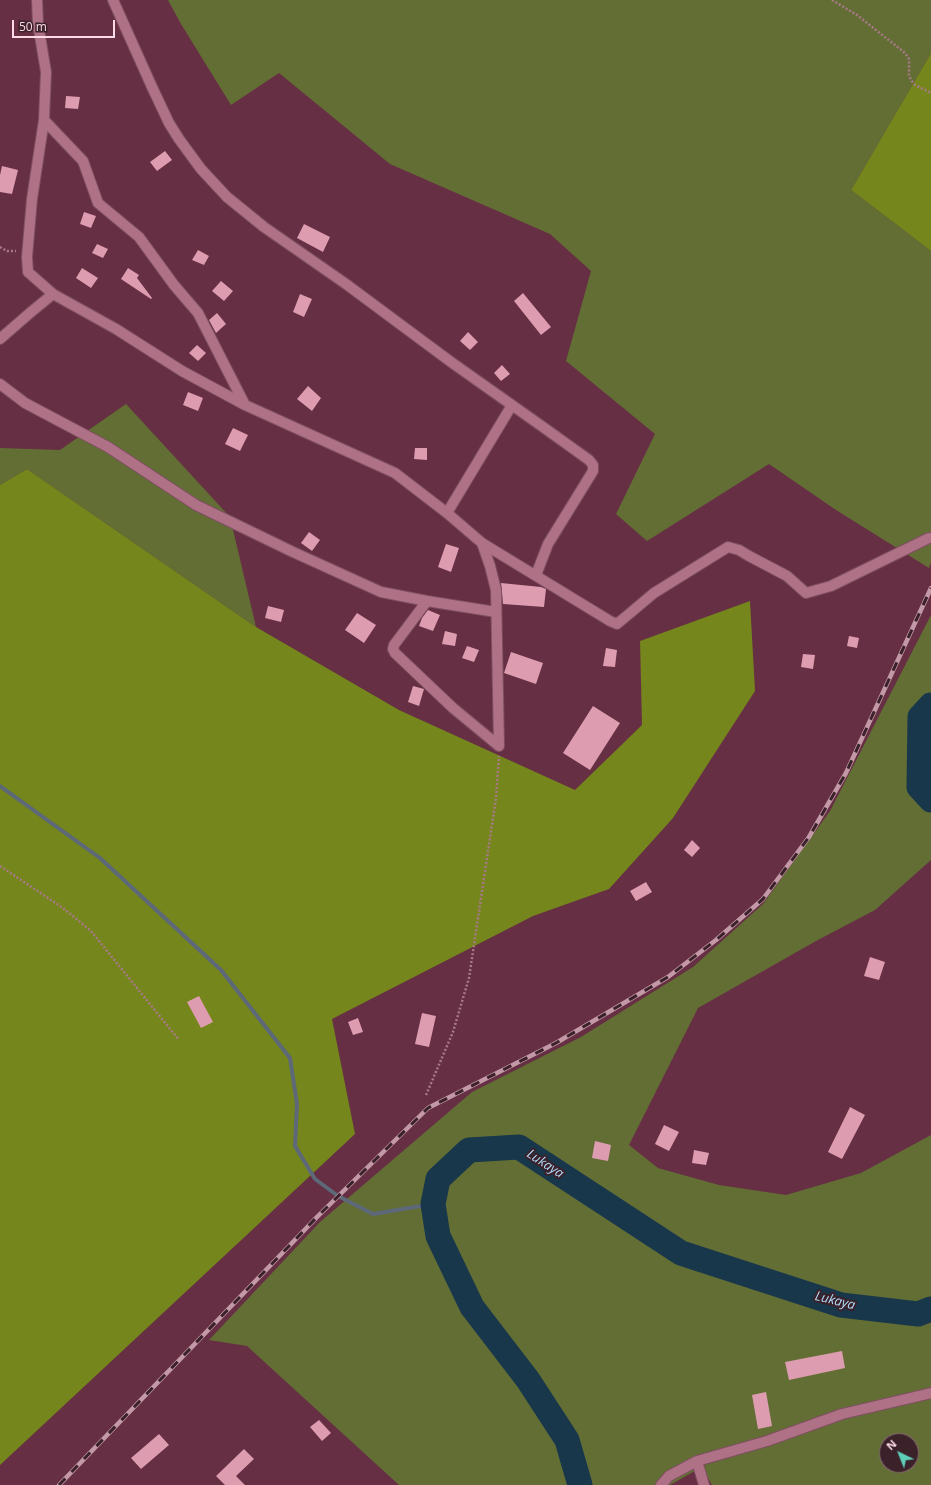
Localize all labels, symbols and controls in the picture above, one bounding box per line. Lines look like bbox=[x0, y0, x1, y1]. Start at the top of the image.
scale bar bbox=[14, 12, 117, 38]
text: 50 m bbox=[19, 18, 47, 35]
water label: Lukaya bbox=[524, 1146, 566, 1182]
water label: Lukaya bbox=[813, 1289, 857, 1313]
north arrow bbox=[879, 1433, 919, 1473]
text: N bbox=[883, 1436, 900, 1453]

